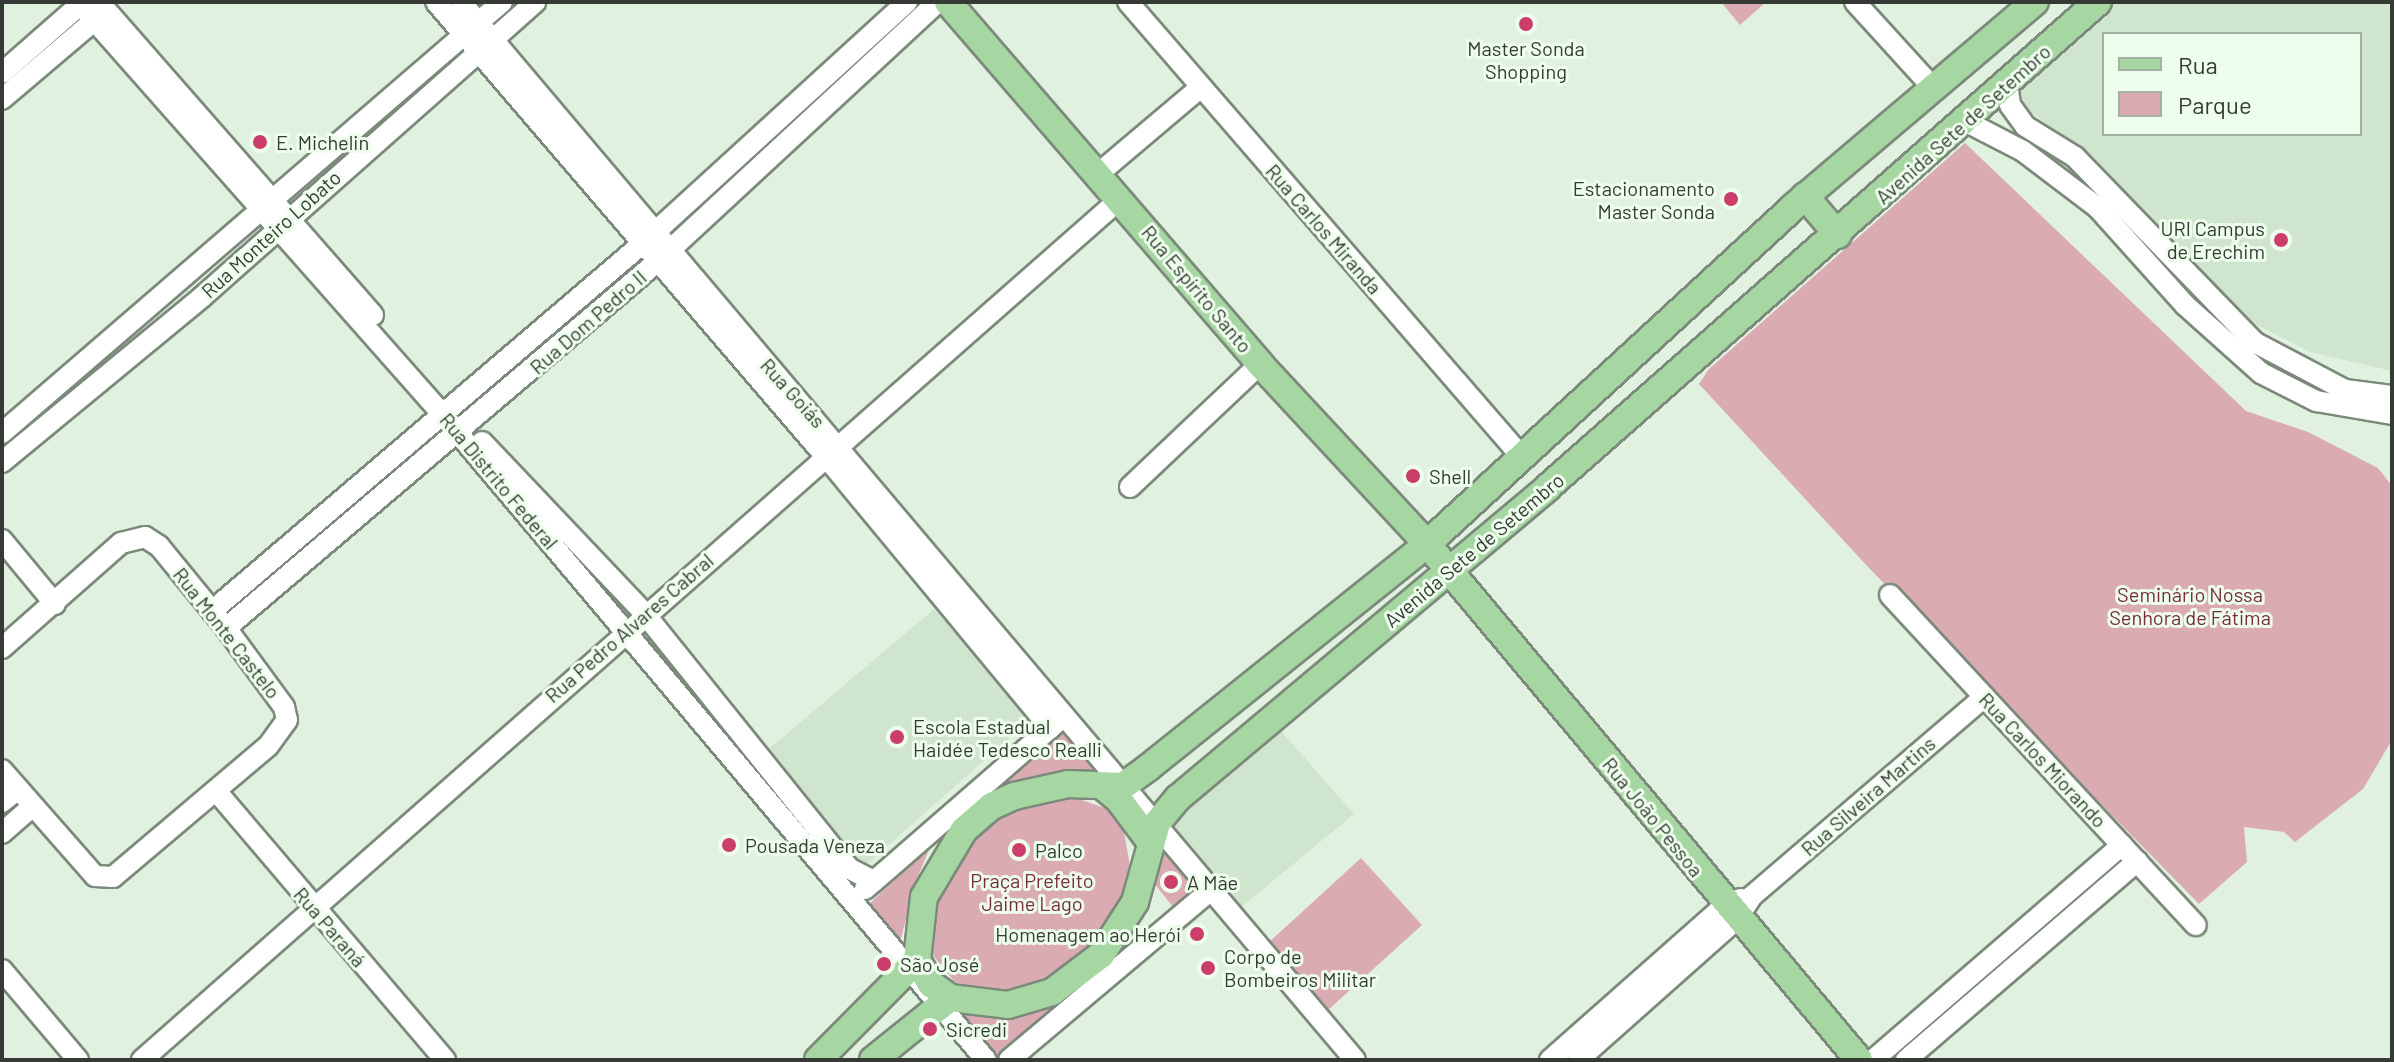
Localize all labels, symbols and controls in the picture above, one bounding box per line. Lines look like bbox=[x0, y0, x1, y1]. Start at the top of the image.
marker: Master Sonda Shopping bbox=[1517, 15, 1535, 33]
legend bbox=[2102, 32, 2362, 136]
place label: Master Sonda Shopping bbox=[1467, 36, 1585, 83]
street label: Avenida Sete de Setembro bbox=[1871, 39, 2055, 209]
text: Rua bbox=[2178, 50, 2218, 79]
text: Parque bbox=[2178, 90, 2252, 119]
place label: E. Michelin bbox=[276, 130, 369, 154]
marker: E. Michelin bbox=[251, 133, 269, 151]
street label: Rua Carlos Miranda bbox=[1261, 159, 1387, 299]
street label: Rua Monteiro Lobato bbox=[196, 165, 346, 303]
place label: Estacionamento Master Sonda bbox=[1573, 176, 1715, 223]
marker: Estacionamento Master Sonda bbox=[1722, 190, 1740, 208]
place label: URI Campus de Erechim bbox=[2160, 216, 2265, 263]
street label: Rua Espírito Santo bbox=[1137, 220, 1257, 358]
marker: URI Campus de Erechim bbox=[2272, 231, 2290, 249]
street label: Rua Dom Pedro II bbox=[525, 265, 651, 379]
street label: Rua Goiás bbox=[756, 353, 830, 433]
street label: Rua Distrito Federal bbox=[435, 408, 563, 554]
place label: Shell bbox=[1429, 464, 1471, 488]
marker: Shell bbox=[1404, 467, 1422, 485]
street label: Avenida Sete de Setembro bbox=[1379, 468, 1569, 632]
street label: Rua Pedro Alvares Cabral bbox=[540, 548, 718, 708]
street label: Rua Monte Castelo bbox=[168, 563, 286, 703]
park label: Seminário Nossa Senhora de Fátima bbox=[2109, 582, 2271, 629]
street label: Rua Carlos Miorando bbox=[1974, 687, 2112, 833]
place label: Escola Estadual Haidée Tedesco Realli bbox=[913, 714, 1102, 761]
marker: Escola Estadual Haidée Tedesco Realli bbox=[888, 728, 906, 746]
street label: Rua Silveira Martins bbox=[1796, 731, 1940, 861]
street label: Rua João Pessoa bbox=[1598, 752, 1708, 882]
place label: Pousada Veneza bbox=[745, 833, 885, 857]
marker: Pousada Veneza bbox=[720, 836, 738, 854]
place label: Palco bbox=[1035, 838, 1083, 862]
marker: Palco bbox=[1010, 841, 1028, 859]
park label: Praça Prefeito Jaime Lago bbox=[970, 869, 1094, 916]
place label: A Mãe bbox=[1187, 870, 1238, 894]
marker: A Mãe bbox=[1162, 873, 1180, 891]
street label: Rua Paraná bbox=[289, 882, 371, 972]
place label: Homenagem ao Herói bbox=[995, 922, 1181, 946]
marker: Homenagem ao Herói bbox=[1188, 925, 1206, 943]
place label: Corpo de Bombeiros Militar bbox=[1224, 944, 1376, 991]
place label: São José bbox=[900, 952, 979, 976]
marker: São José bbox=[875, 955, 893, 973]
marker: Corpo de Bombeiros Militar bbox=[1199, 959, 1217, 977]
place label: Sicredi bbox=[946, 1017, 1007, 1041]
marker: Sicredi bbox=[921, 1020, 939, 1038]

